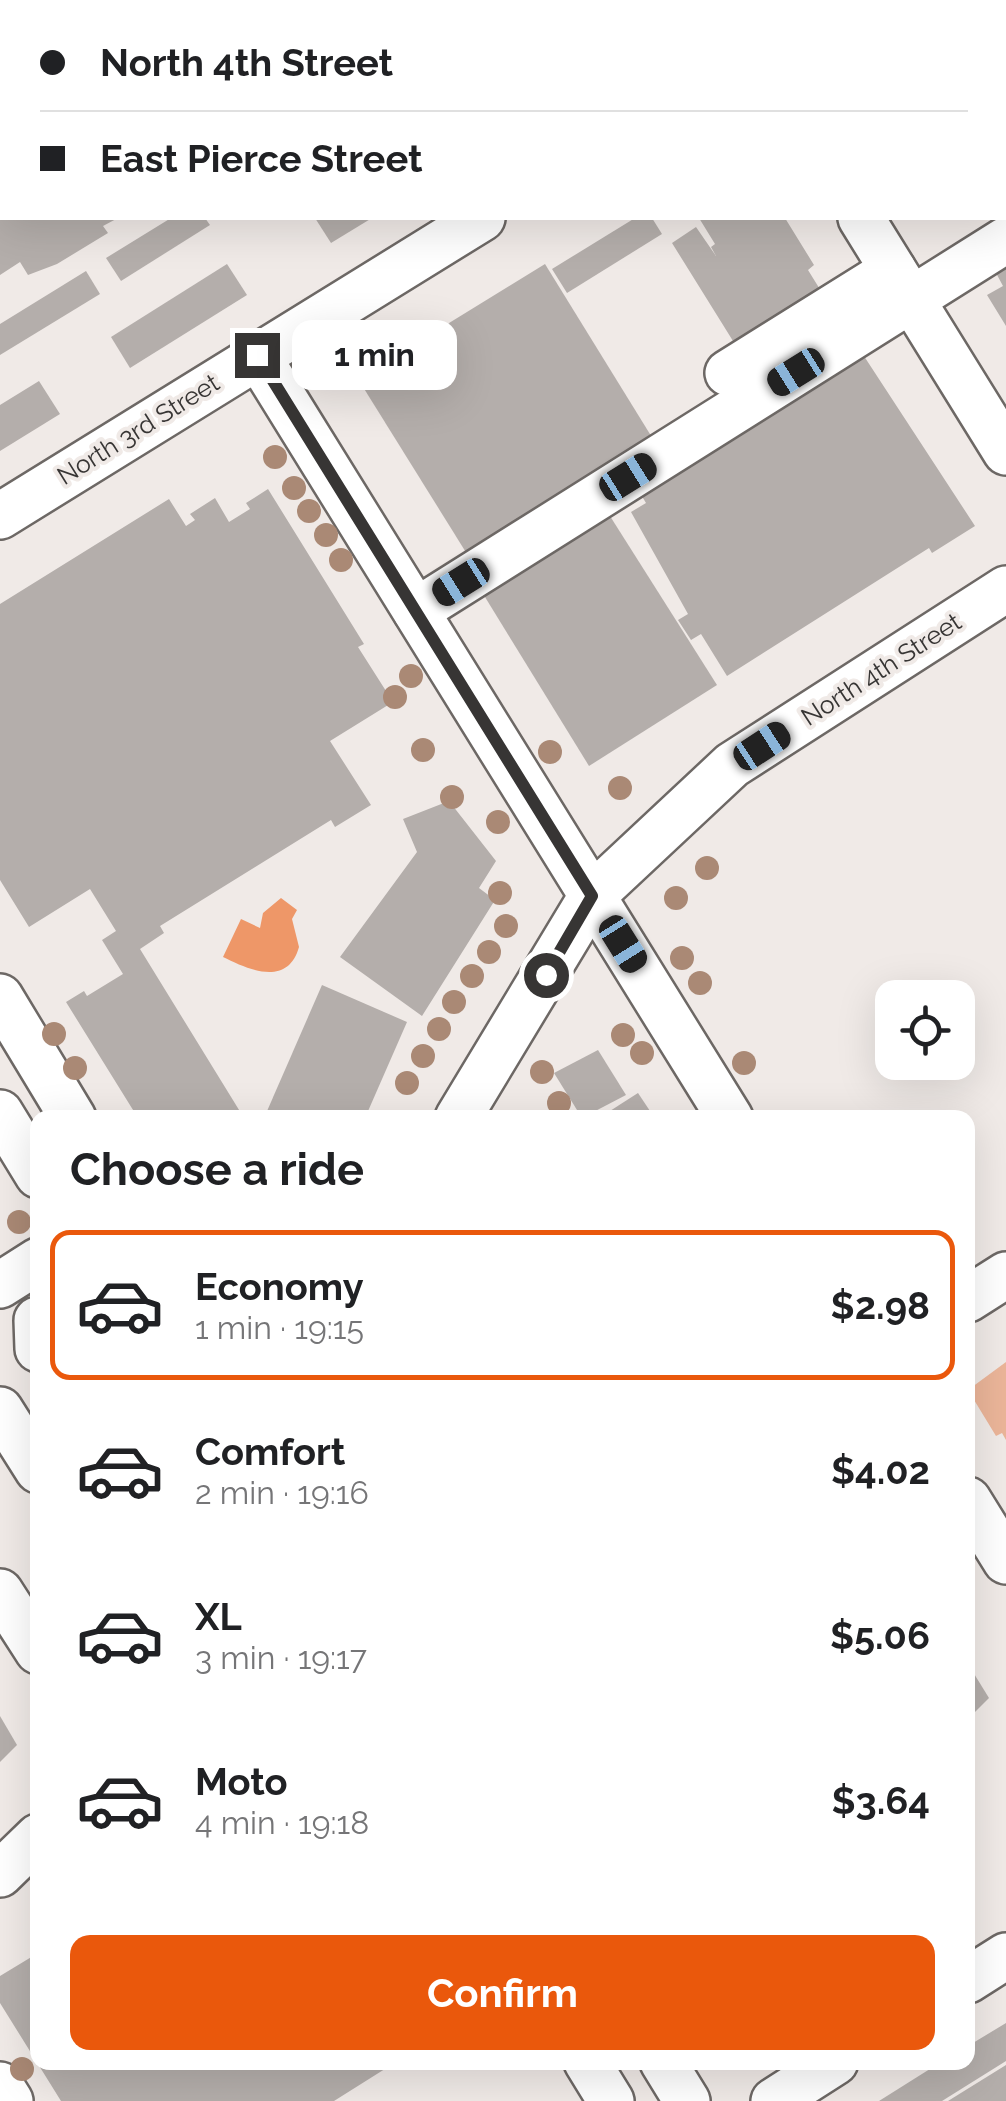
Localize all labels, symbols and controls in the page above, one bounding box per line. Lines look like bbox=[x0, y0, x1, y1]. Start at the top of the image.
text: North 4th Street bbox=[100, 40, 393, 85]
text: East Pierce Street bbox=[100, 136, 423, 181]
callout: 1 min bbox=[292, 320, 457, 390]
route end bbox=[235, 333, 280, 378]
text: 1 min bbox=[334, 336, 415, 373]
car bbox=[763, 343, 829, 401]
street label: North 3rd Street bbox=[52, 367, 225, 491]
car bbox=[595, 448, 661, 506]
car bbox=[428, 553, 494, 611]
street label: North 4th Street bbox=[796, 606, 967, 732]
car bbox=[729, 717, 795, 775]
car bbox=[594, 911, 652, 977]
route start bbox=[524, 953, 569, 998]
map controls bbox=[875, 980, 975, 1080]
button: locate bbox=[875, 980, 975, 1080]
text: Choose a ride bbox=[70, 1143, 364, 1196]
icon: car bbox=[75, 1260, 165, 1350]
text: Economy bbox=[195, 1264, 364, 1309]
text: $2.98 bbox=[831, 1283, 930, 1328]
text: 1 min · 19:15 bbox=[195, 1309, 364, 1346]
icon: car bbox=[75, 1425, 165, 1515]
text: Comfort bbox=[195, 1429, 345, 1474]
text: $4.02 bbox=[831, 1448, 930, 1493]
text: 2 min · 19:16 bbox=[195, 1474, 369, 1511]
icon: car bbox=[75, 1590, 165, 1680]
text: XL bbox=[195, 1594, 242, 1639]
text: $5.06 bbox=[830, 1613, 930, 1658]
text: 3 min · 19:17 bbox=[195, 1639, 367, 1676]
icon: car bbox=[75, 1755, 165, 1845]
text: Moto bbox=[195, 1759, 288, 1804]
text: $3.64 bbox=[832, 1778, 930, 1823]
text: 4 min · 19:18 bbox=[195, 1804, 369, 1841]
button: Confirm bbox=[70, 1935, 935, 2050]

